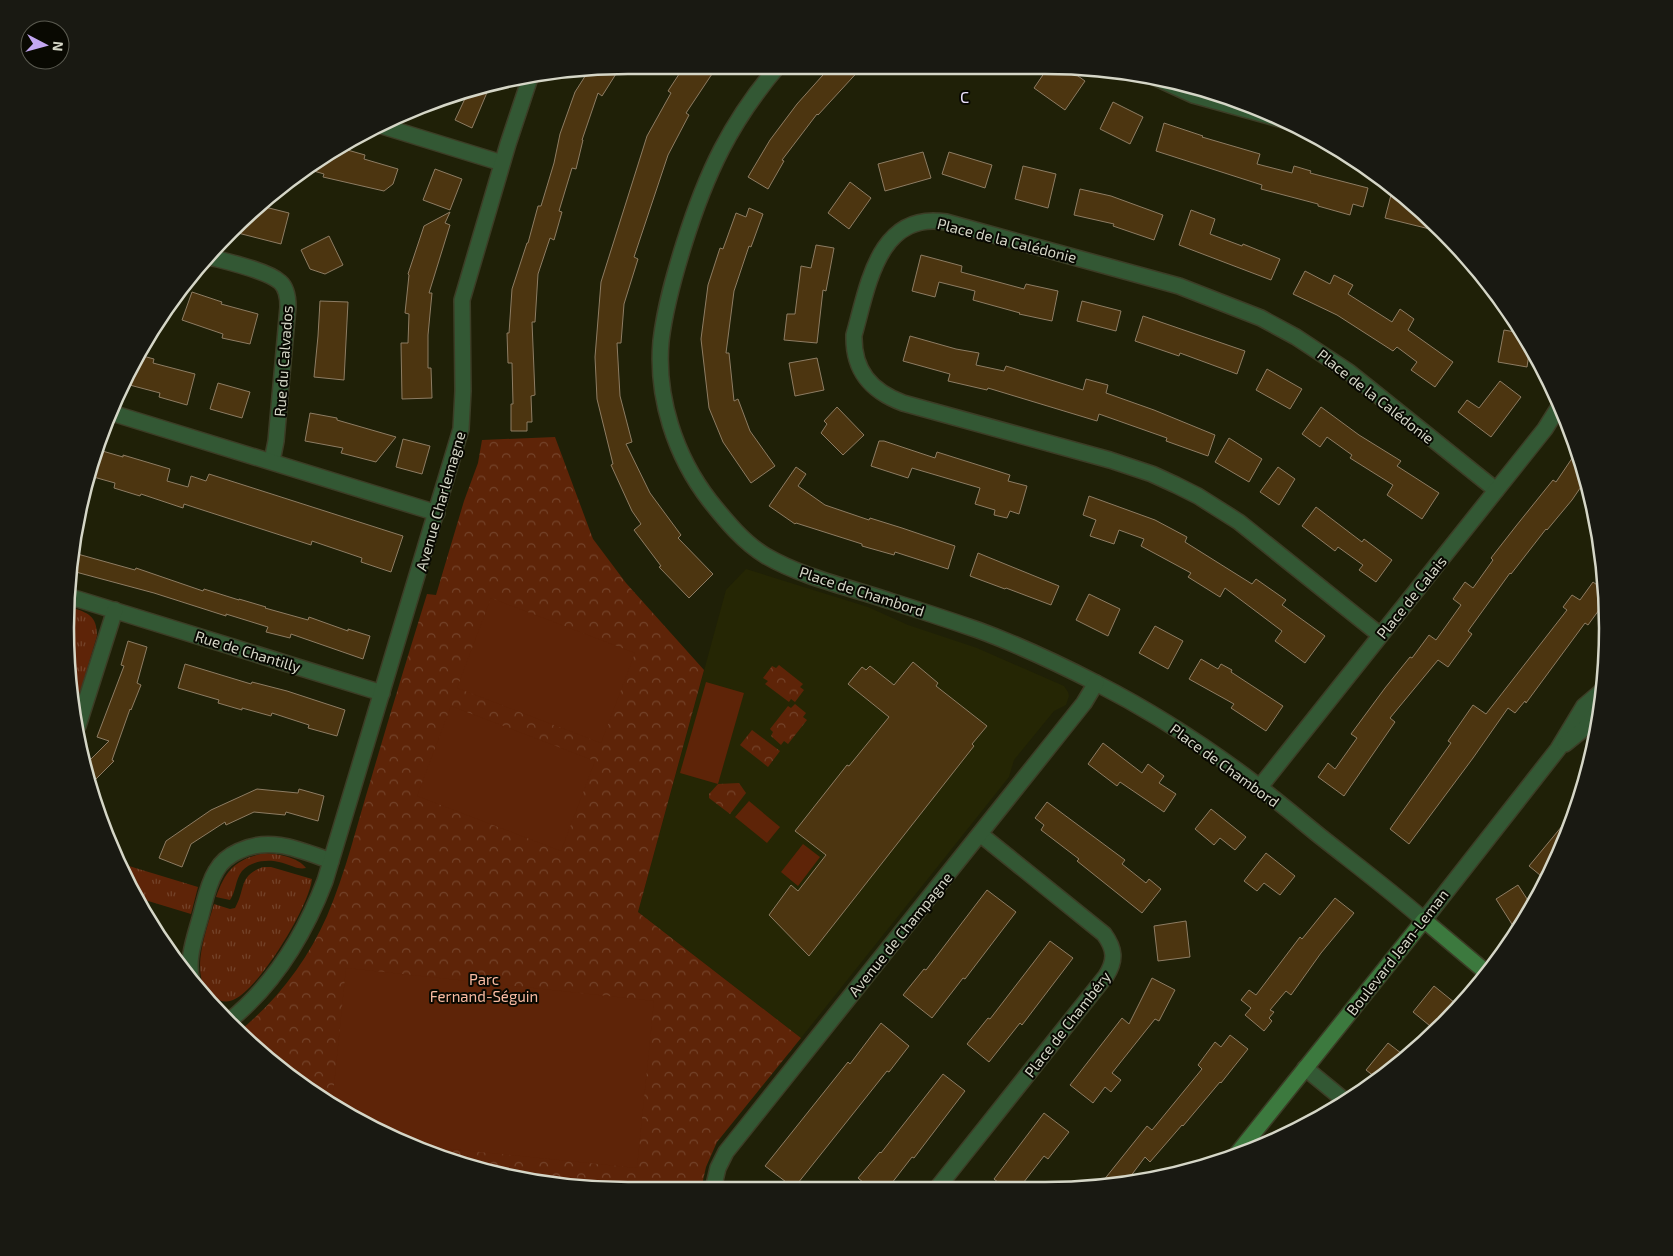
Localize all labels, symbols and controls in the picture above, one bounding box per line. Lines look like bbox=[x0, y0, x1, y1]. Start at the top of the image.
north arrow bbox=[20, 20, 70, 70]
text: N bbox=[49, 40, 67, 52]
district label: C bbox=[960, 87, 970, 106]
street label: Place de la Calédonie bbox=[935, 214, 1079, 266]
street label: Rue du Calvados bbox=[270, 305, 296, 417]
street label: Place de la Calédonie bbox=[1314, 345, 1438, 447]
street label: Avenue Charlemagne bbox=[411, 429, 469, 573]
street label: Place de Calais bbox=[1372, 552, 1450, 642]
street label: Place de Chambord bbox=[797, 562, 927, 620]
street label: Rue de Chantilly bbox=[193, 626, 303, 676]
street label: Place de Chambord bbox=[1167, 719, 1283, 811]
street label: Avenue de Champagne bbox=[844, 868, 956, 1000]
street label: Boulevard Jean-Leman bbox=[1342, 885, 1452, 1019]
street label: Place de Chambéry bbox=[1020, 967, 1114, 1081]
park label: Parc Fernand-Séguin bbox=[430, 970, 538, 1005]

